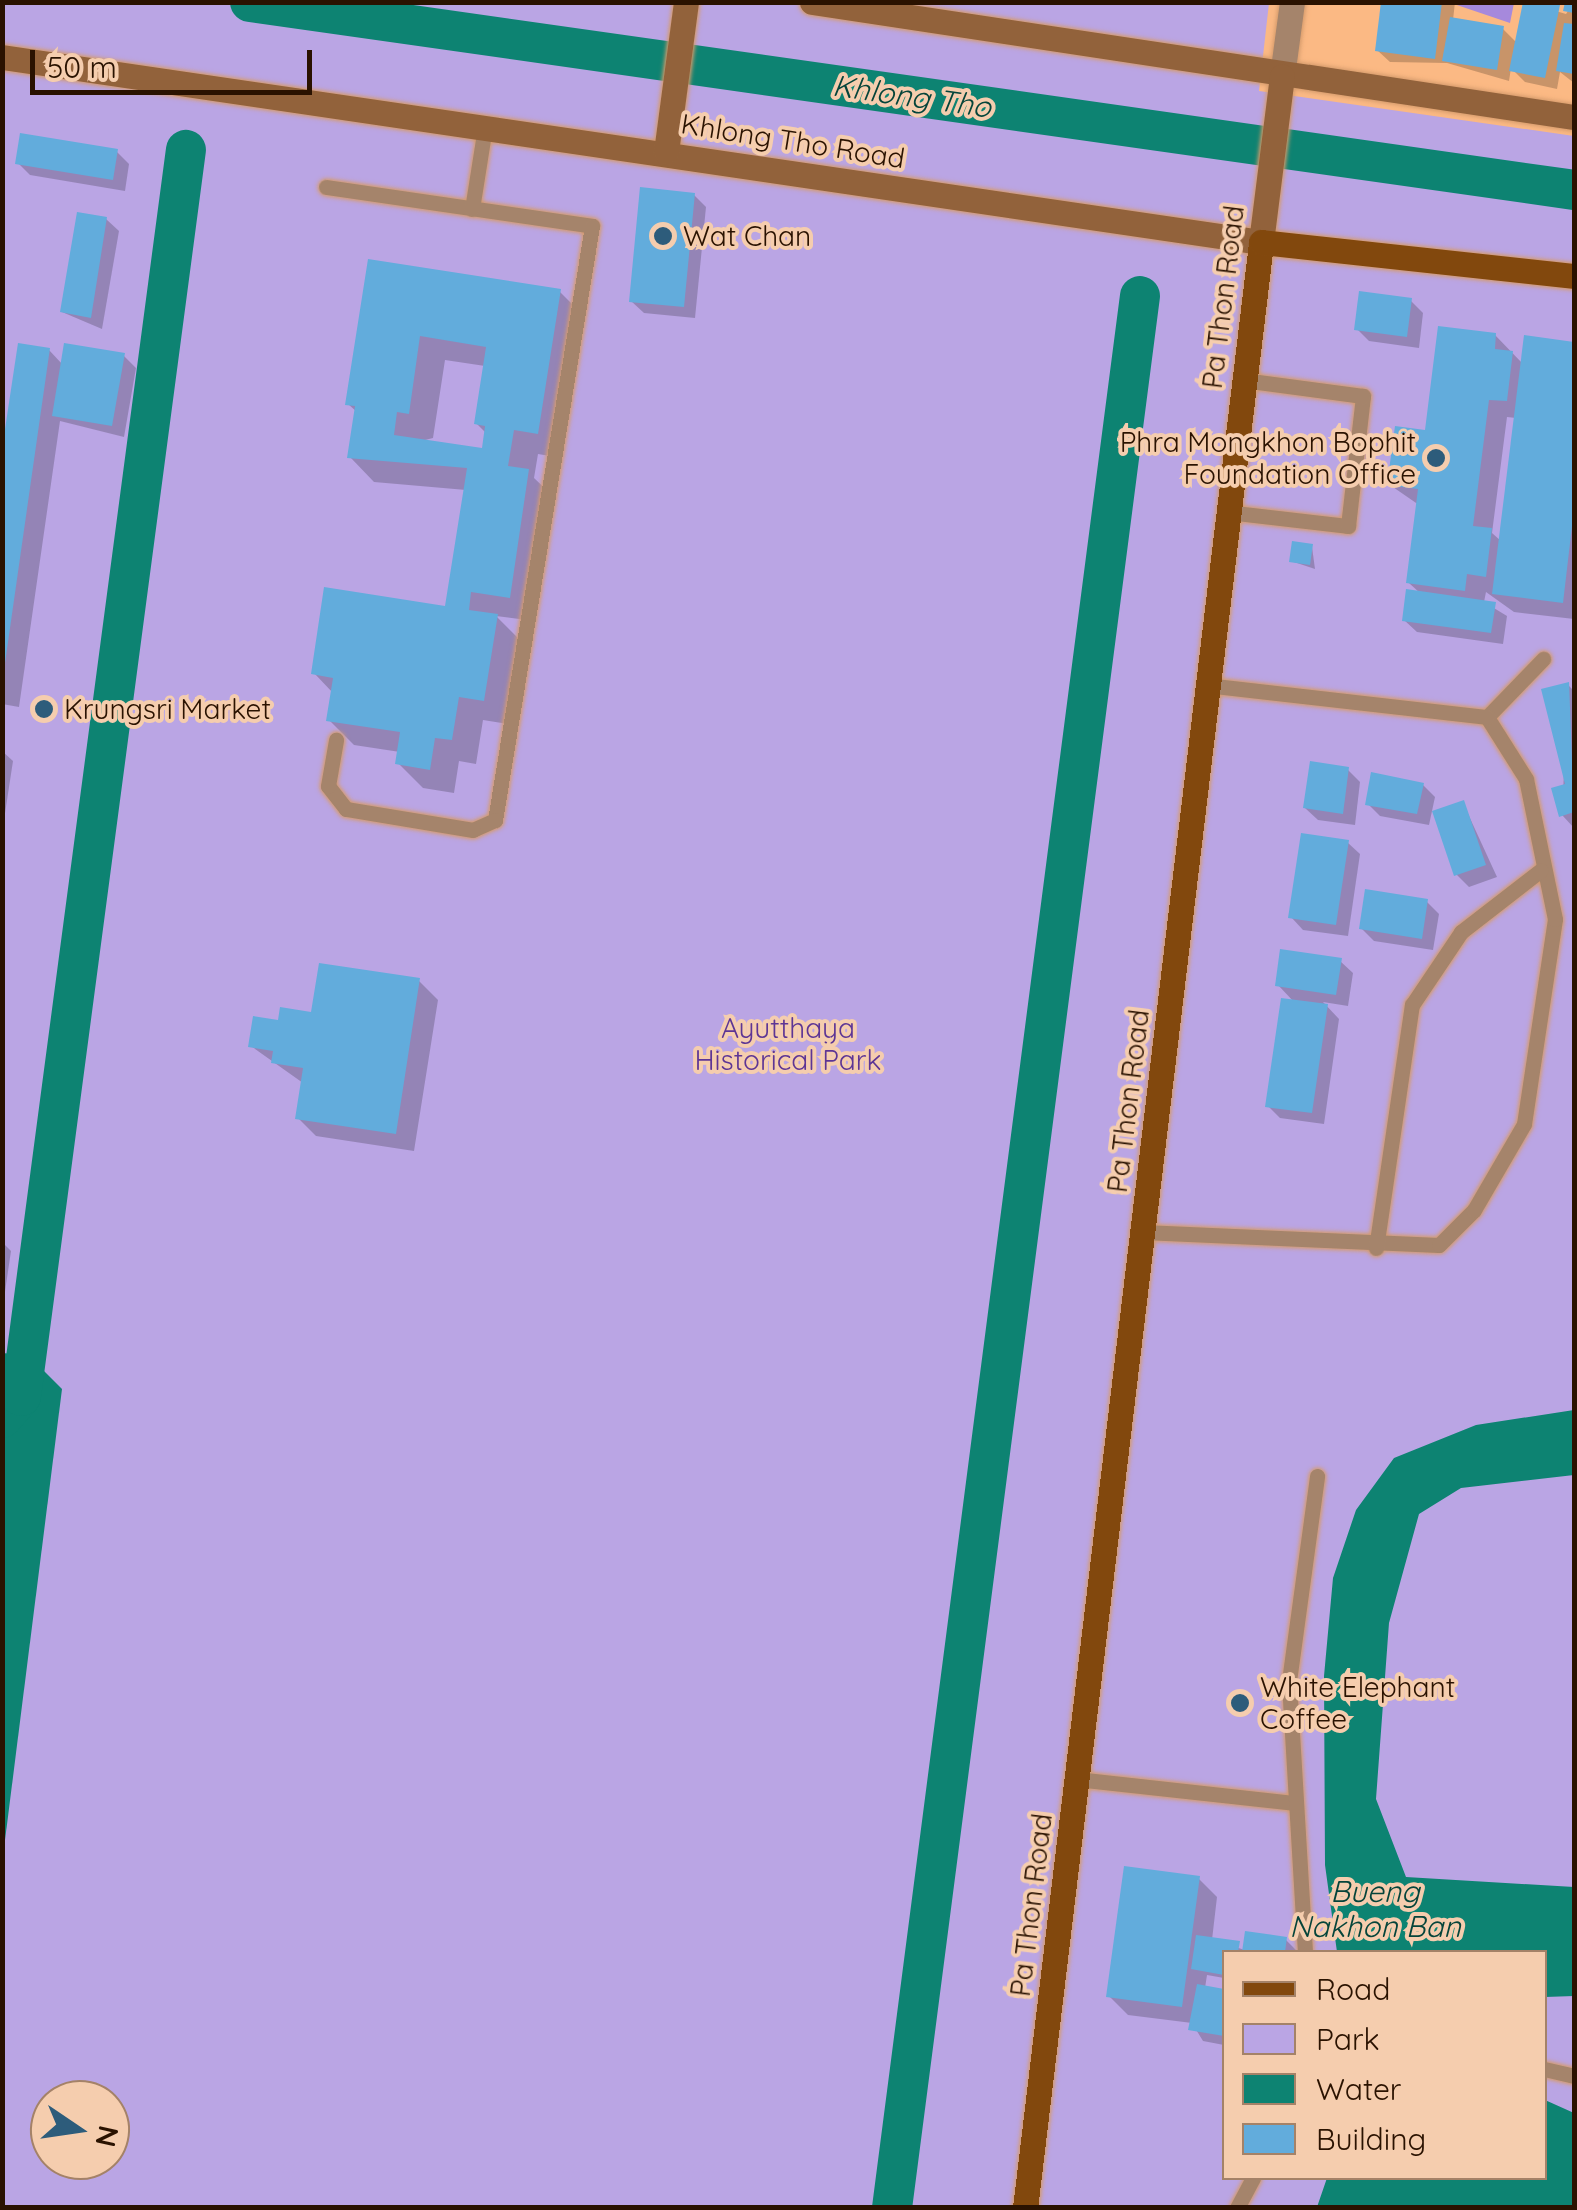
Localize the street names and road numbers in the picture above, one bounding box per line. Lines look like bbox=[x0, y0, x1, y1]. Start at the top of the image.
street label: Khlong Tho Road bbox=[679, 107, 907, 175]
street label: Pa Thon Road bbox=[1195, 204, 1251, 390]
street label: Pa Thon Road bbox=[1100, 1008, 1156, 1194]
street label: Pa Thon Road bbox=[1003, 1812, 1059, 1998]

